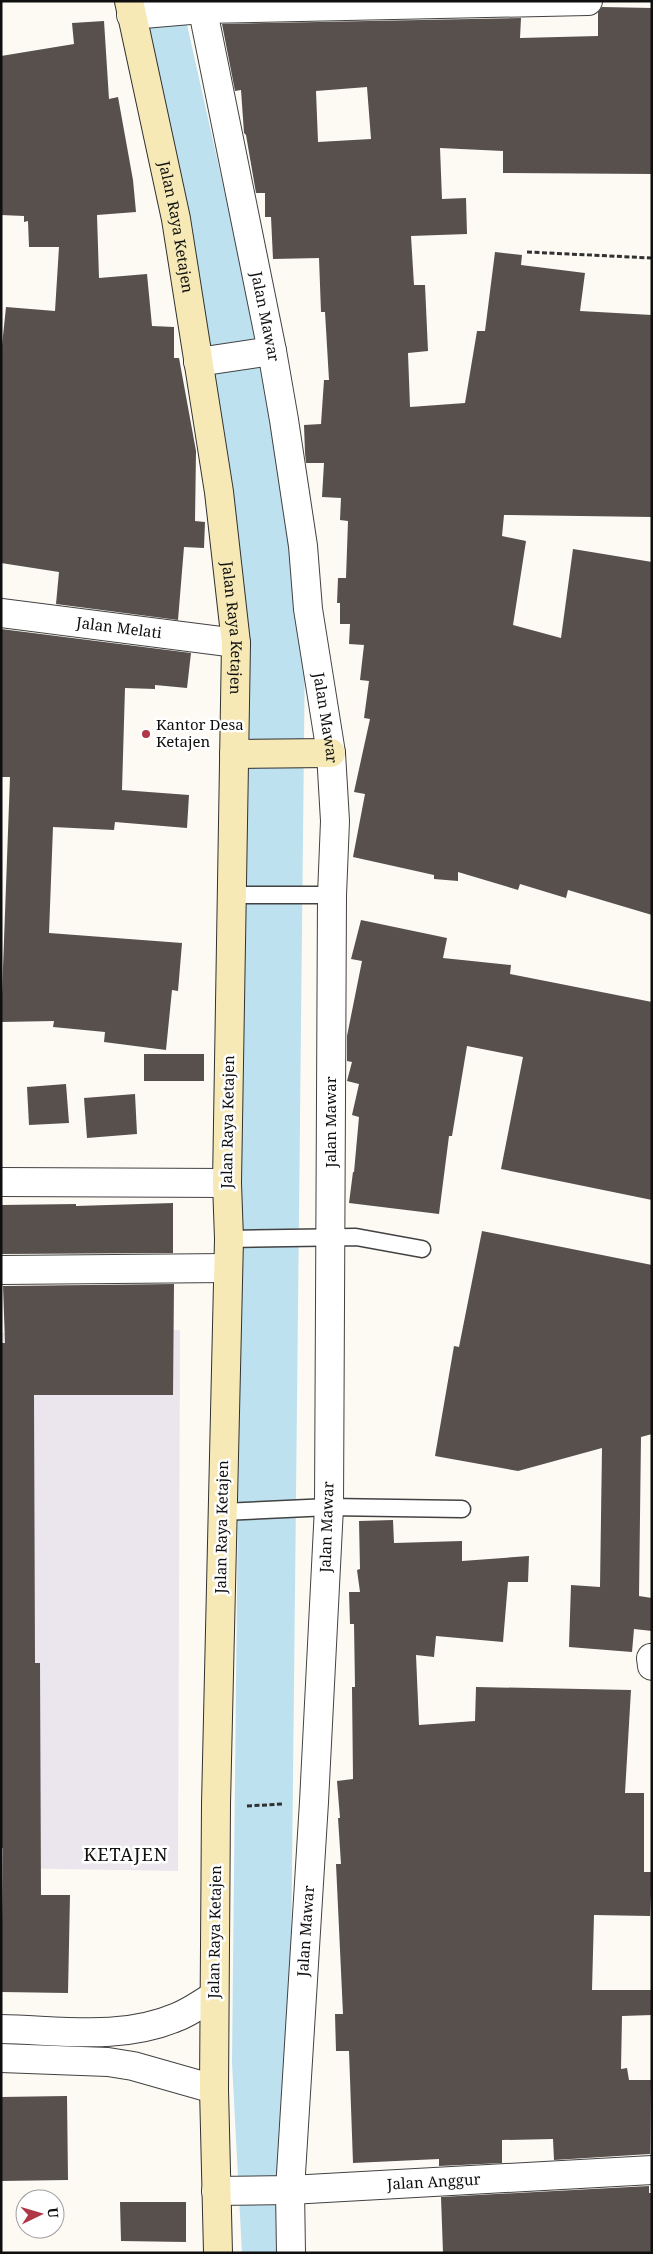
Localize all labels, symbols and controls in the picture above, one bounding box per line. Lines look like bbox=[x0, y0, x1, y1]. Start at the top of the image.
street label: Jalan Raya Ketajen bbox=[155, 158, 199, 295]
street label: Jalan Mawar bbox=[247, 269, 285, 363]
street label: Jalan Raya Ketajen bbox=[218, 559, 247, 695]
street label: Jalan Melati bbox=[74, 612, 163, 642]
street label: Jalan Mawar bbox=[309, 670, 343, 764]
place label: Kantor Desa Ketajen bbox=[156, 714, 244, 751]
marker: Kantor Desa Ketajen bbox=[140, 728, 152, 740]
street label: Jalan Raya Ketajen bbox=[216, 1055, 238, 1190]
street label: Jalan Mawar bbox=[320, 1076, 340, 1169]
street label: Jalan Raya Ketajen bbox=[210, 1460, 232, 1595]
street label: Jalan Mawar bbox=[314, 1481, 338, 1574]
district label: KETAJEN bbox=[84, 1842, 168, 1866]
street label: Jalan Raya Ketajen bbox=[203, 1865, 225, 2000]
street label: Jalan Mawar bbox=[292, 1885, 318, 1978]
street label: Jalan Anggur bbox=[385, 2168, 481, 2194]
north arrow bbox=[15, 2189, 65, 2239]
text: U bbox=[44, 2207, 63, 2219]

